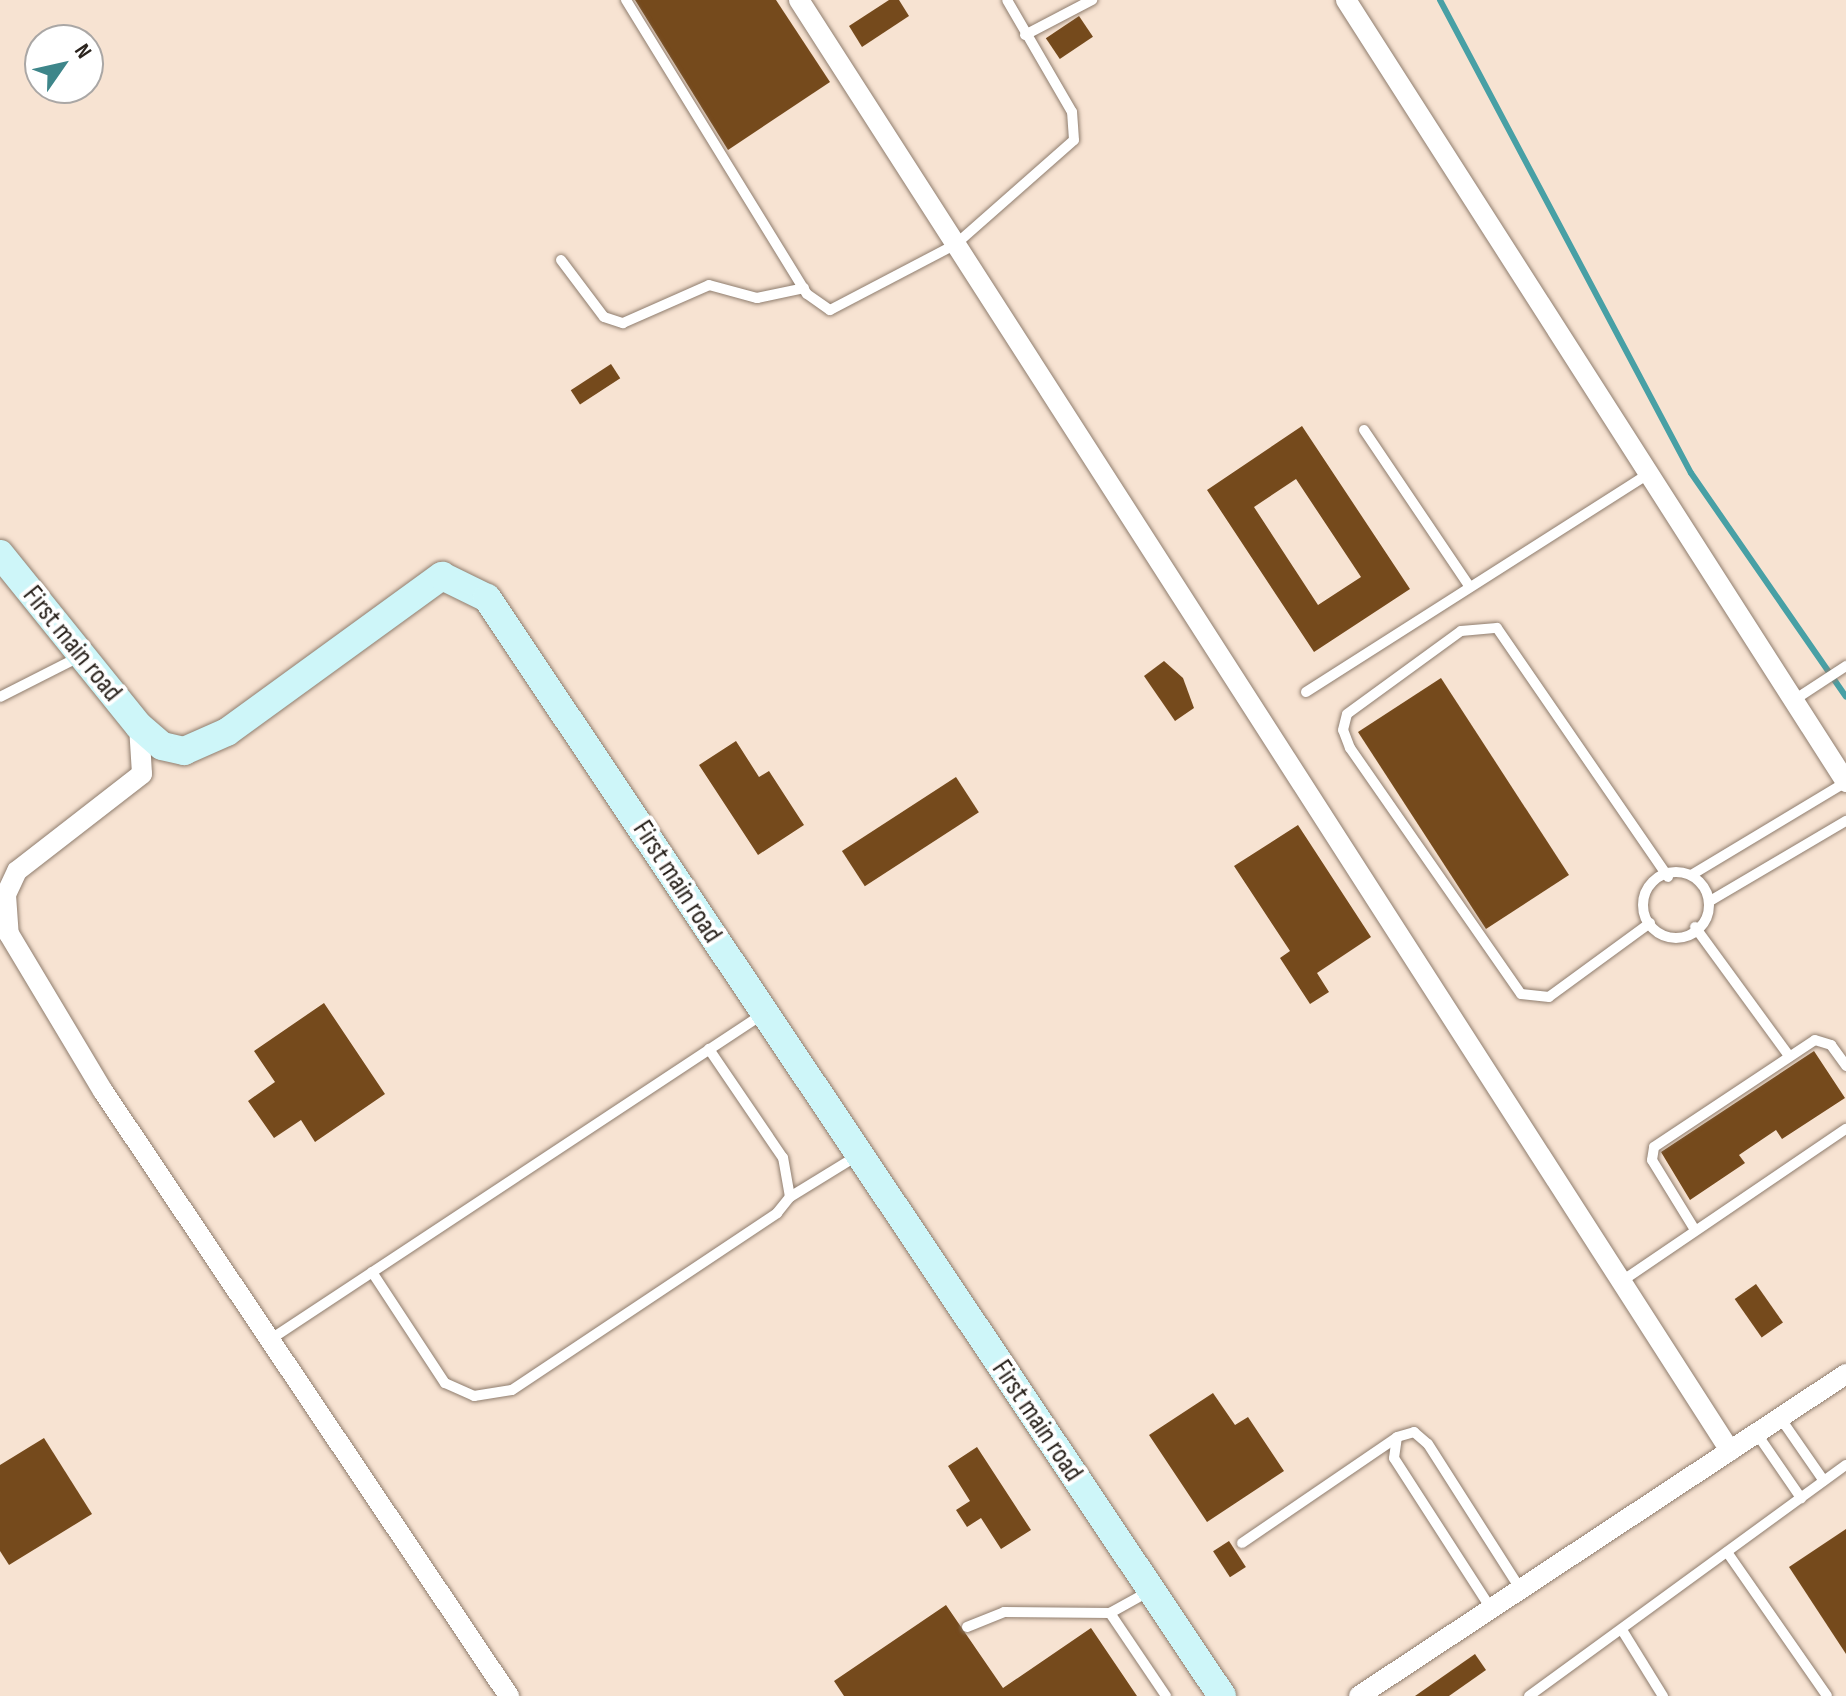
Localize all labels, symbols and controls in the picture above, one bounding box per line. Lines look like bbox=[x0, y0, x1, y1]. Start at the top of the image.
north arrow bbox=[24, 24, 104, 104]
text: N bbox=[68, 39, 97, 64]
street label: First main road bbox=[15, 579, 129, 709]
street label: First main road bbox=[625, 815, 729, 949]
street label: First main road bbox=[984, 1354, 1090, 1488]

